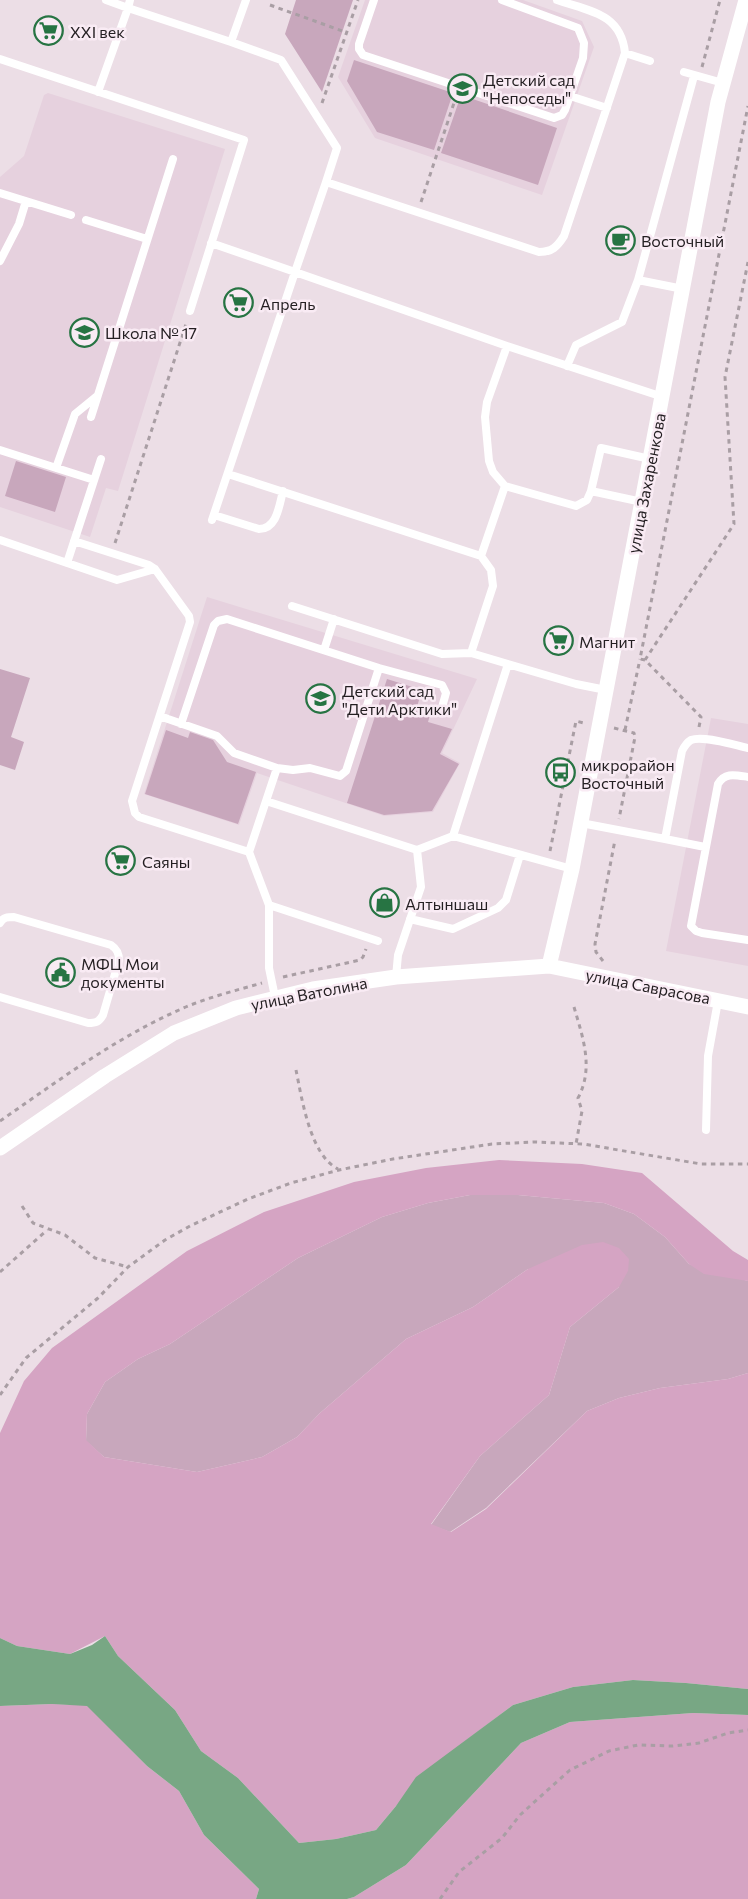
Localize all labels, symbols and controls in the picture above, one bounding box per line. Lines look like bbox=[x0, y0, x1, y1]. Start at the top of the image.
supermarket icon: XXI век bbox=[33, 15, 65, 47]
place label: XXI век bbox=[70, 22, 125, 41]
place label: Детский сад "Непоседы" bbox=[483, 70, 575, 107]
school or university icon: Детский сад "Непоседы" bbox=[446, 72, 478, 104]
cafe icon: Восточный bbox=[604, 224, 636, 256]
place label: Восточный bbox=[641, 231, 724, 250]
supermarket icon: Апрель bbox=[223, 287, 255, 319]
place label: Апрель bbox=[260, 294, 315, 313]
school or university icon: Школа № 17 bbox=[68, 316, 100, 348]
place label: Школа № 17 bbox=[105, 323, 197, 342]
street label: улица Захаренкова bbox=[623, 411, 669, 555]
supermarket icon: Магнит bbox=[542, 625, 574, 657]
place label: Магнит bbox=[579, 632, 636, 651]
place label: Детский сад "Дети Арктики" bbox=[342, 681, 457, 718]
school or university icon: Детский сад "Дети Арктики" bbox=[305, 683, 337, 715]
place label: микрорайон Восточный bbox=[581, 755, 675, 792]
bus stop icon: микрорайон Восточный bbox=[544, 757, 576, 789]
supermarket icon: Саяны bbox=[105, 845, 137, 877]
place label: Саяны bbox=[142, 852, 190, 871]
shop icon: Алтыншаш bbox=[368, 887, 400, 919]
place label: Алтыншаш bbox=[405, 894, 488, 913]
place label: МФЦ Мои документы bbox=[81, 954, 165, 991]
public building icon: МФЦ Мои документы bbox=[44, 956, 76, 988]
street label: улица Саврасова bbox=[584, 965, 712, 1007]
street label: улица Ватолина bbox=[249, 972, 369, 1014]

